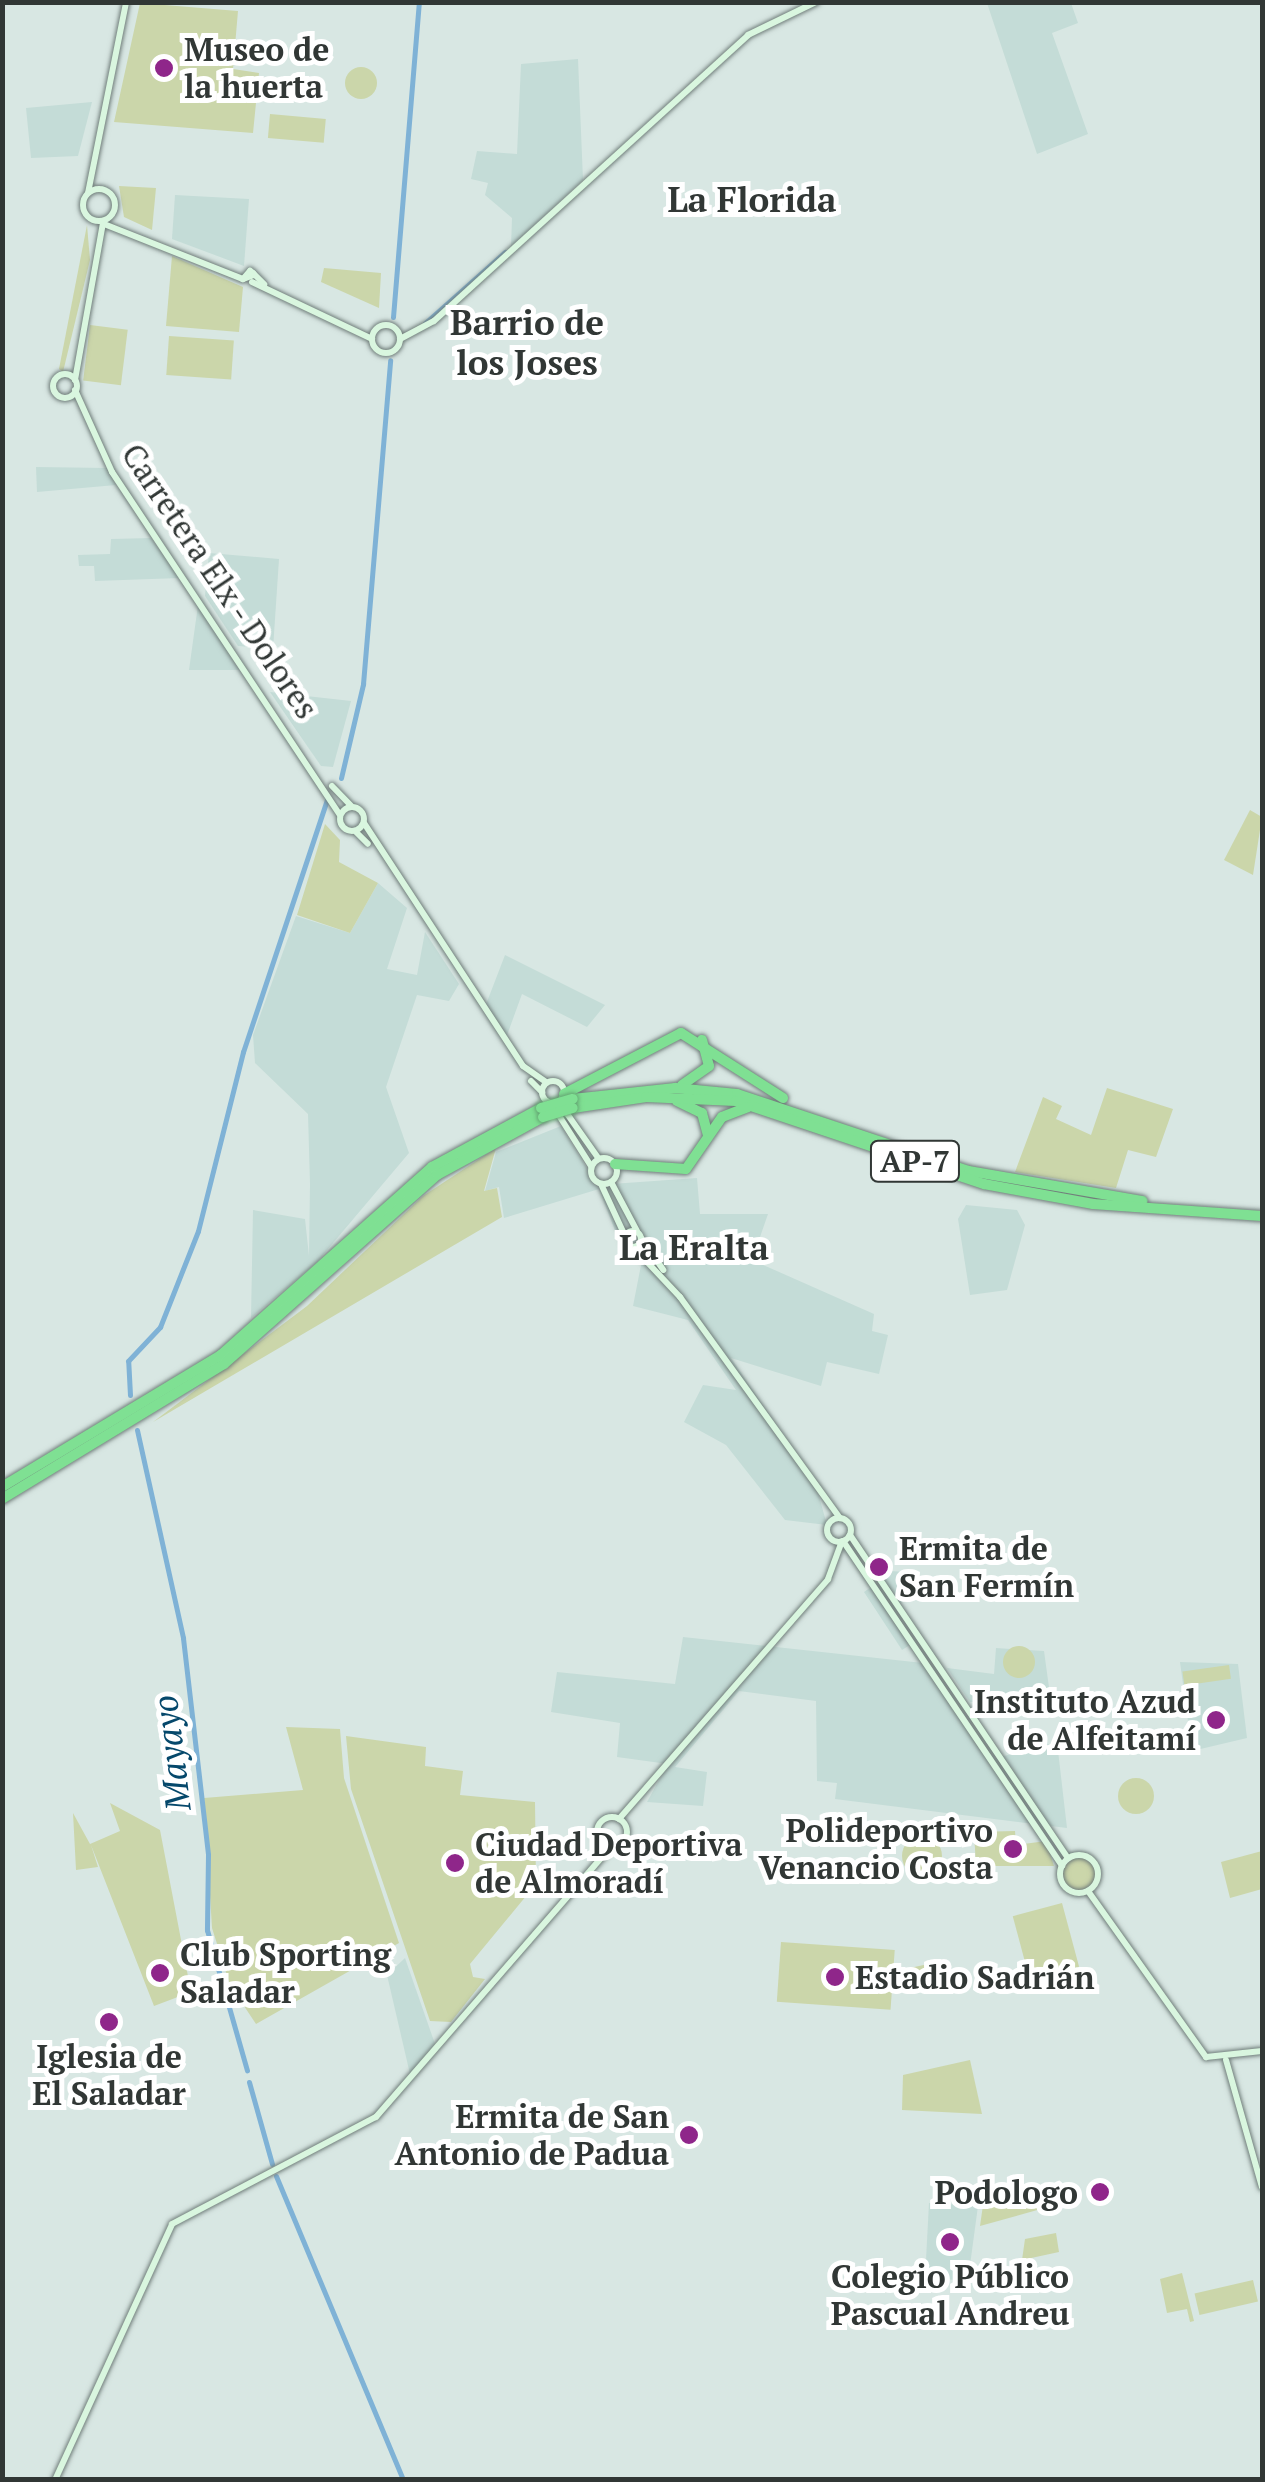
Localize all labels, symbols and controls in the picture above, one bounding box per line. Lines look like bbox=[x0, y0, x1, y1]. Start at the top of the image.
place label: Museo de la huerta bbox=[184, 31, 329, 106]
marker: Museo de la huerta bbox=[153, 57, 175, 79]
district label: La Florida bbox=[667, 178, 837, 220]
district label: Barrio de los Joses bbox=[450, 301, 604, 383]
street label: Carretera Elx - Dolores bbox=[113, 435, 327, 727]
road number: AP-7 bbox=[868, 1136, 962, 1186]
district label: La Eralta bbox=[619, 1226, 769, 1268]
place label: Ermita de San Fermín bbox=[899, 1530, 1074, 1605]
marker: Ermita de San Fermín bbox=[868, 1556, 890, 1578]
place label: Instituto Azud de Alfeitamí bbox=[974, 1683, 1196, 1758]
water label: Mayayo bbox=[143, 1693, 199, 1813]
marker: Instituto Azud de Alfeitamí bbox=[1205, 1709, 1227, 1731]
place label: Polideportivo Venancio Costa bbox=[758, 1812, 993, 1887]
place label: Ciudad Deportiva de Almoradí bbox=[475, 1826, 743, 1901]
marker: Polideportivo Venancio Costa bbox=[1002, 1838, 1024, 1860]
marker: Ciudad Deportiva de Almoradí bbox=[444, 1852, 466, 1874]
place label: Club Sporting Saladar bbox=[180, 1936, 391, 2011]
place label: Estadio Sadrián bbox=[855, 1958, 1095, 1996]
marker: Club Sporting Saladar bbox=[149, 1962, 171, 1984]
marker: Estadio Sadrián bbox=[824, 1966, 846, 1988]
marker: Iglesia de El Saladar bbox=[98, 2011, 120, 2033]
place label: Iglesia de El Saladar bbox=[32, 2038, 186, 2113]
place label: Ermita de San Antonio de Padua bbox=[394, 2098, 669, 2173]
marker: Ermita de San Antonio de Padua bbox=[678, 2124, 700, 2146]
place label: Podologo bbox=[935, 2173, 1078, 2211]
marker: Podologo bbox=[1087, 2179, 1113, 2205]
marker: Colegio Público Pascual Andreu bbox=[939, 2231, 961, 2253]
place label: Colegio Público Pascual Andreu bbox=[830, 2258, 1070, 2333]

